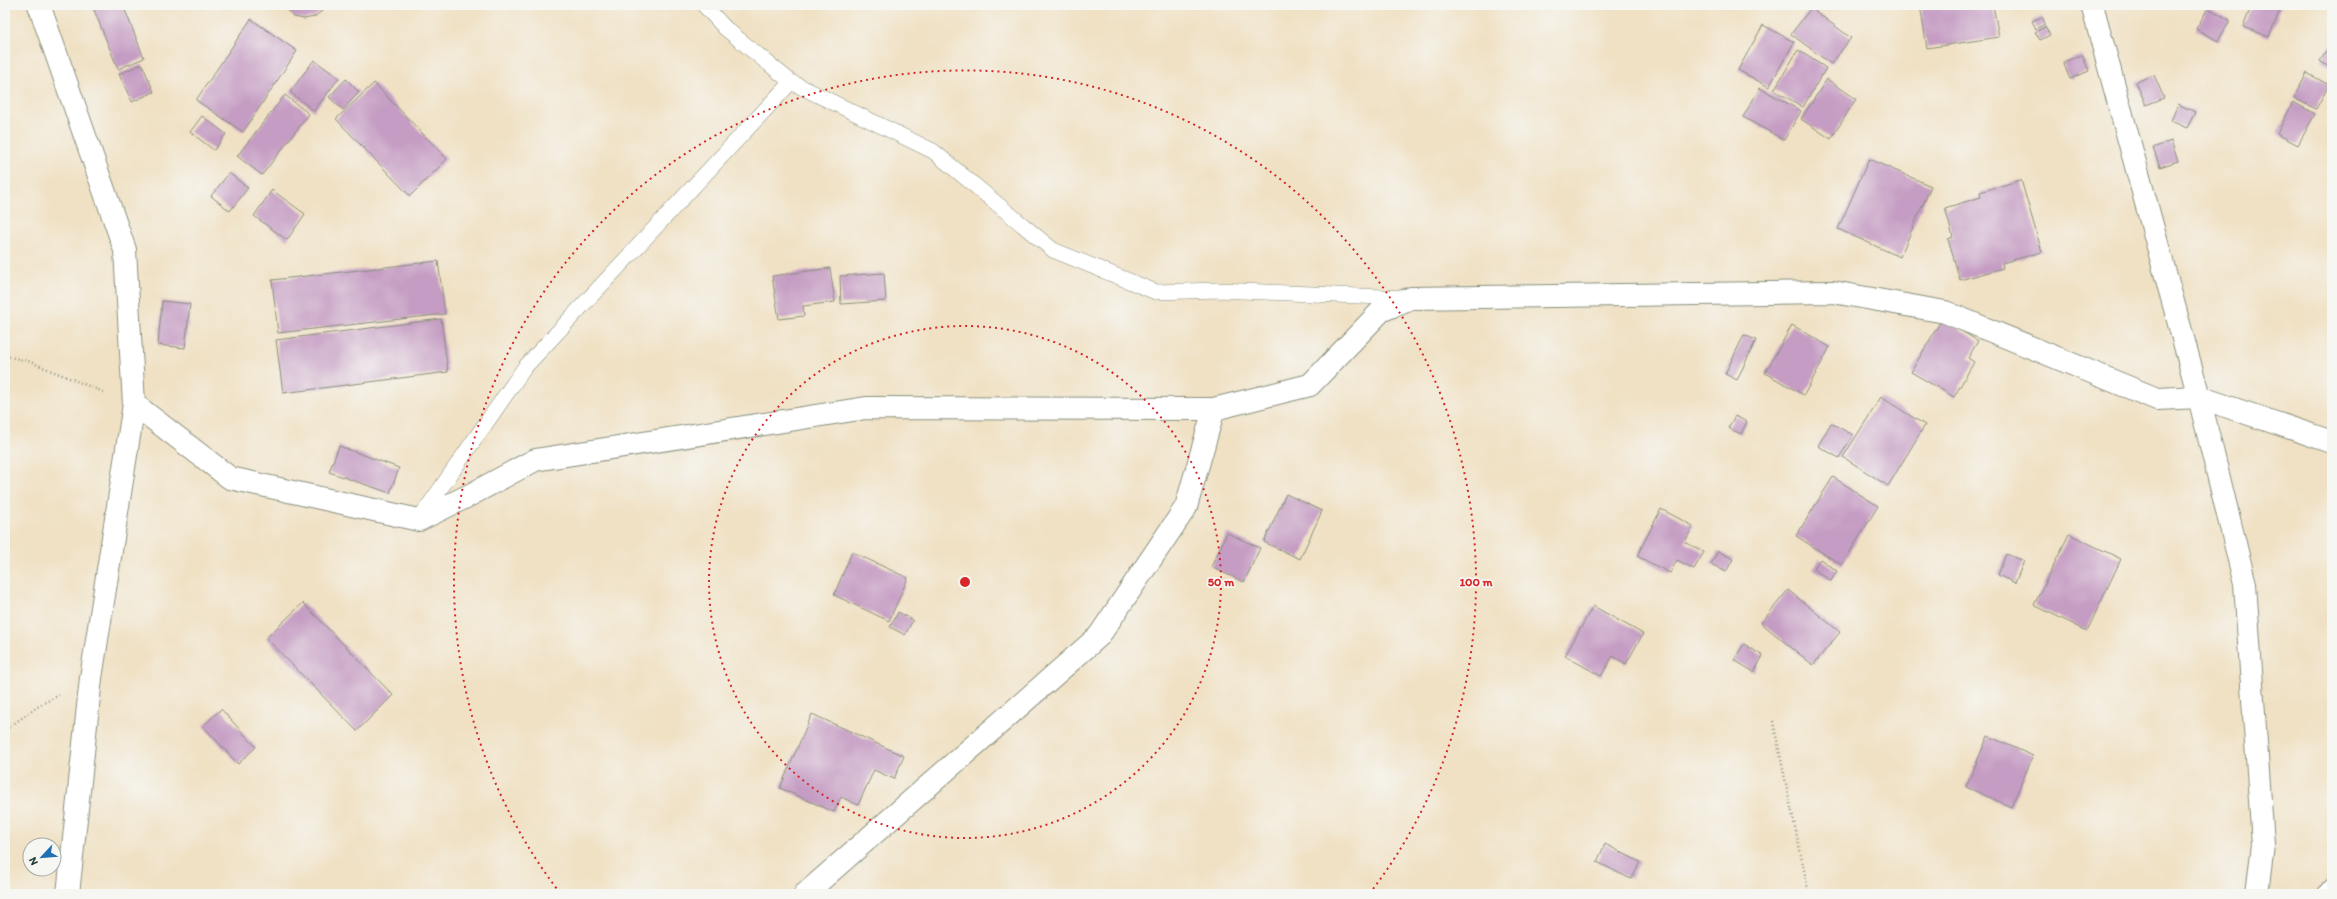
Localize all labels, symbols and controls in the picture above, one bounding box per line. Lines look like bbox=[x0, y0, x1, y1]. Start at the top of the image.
centre of rings bbox=[958, 575, 972, 589]
text: 50 m bbox=[1208, 575, 1235, 589]
text: 100 m bbox=[1459, 575, 1493, 589]
north arrow bbox=[22, 837, 62, 877]
text: N bbox=[26, 855, 41, 867]

